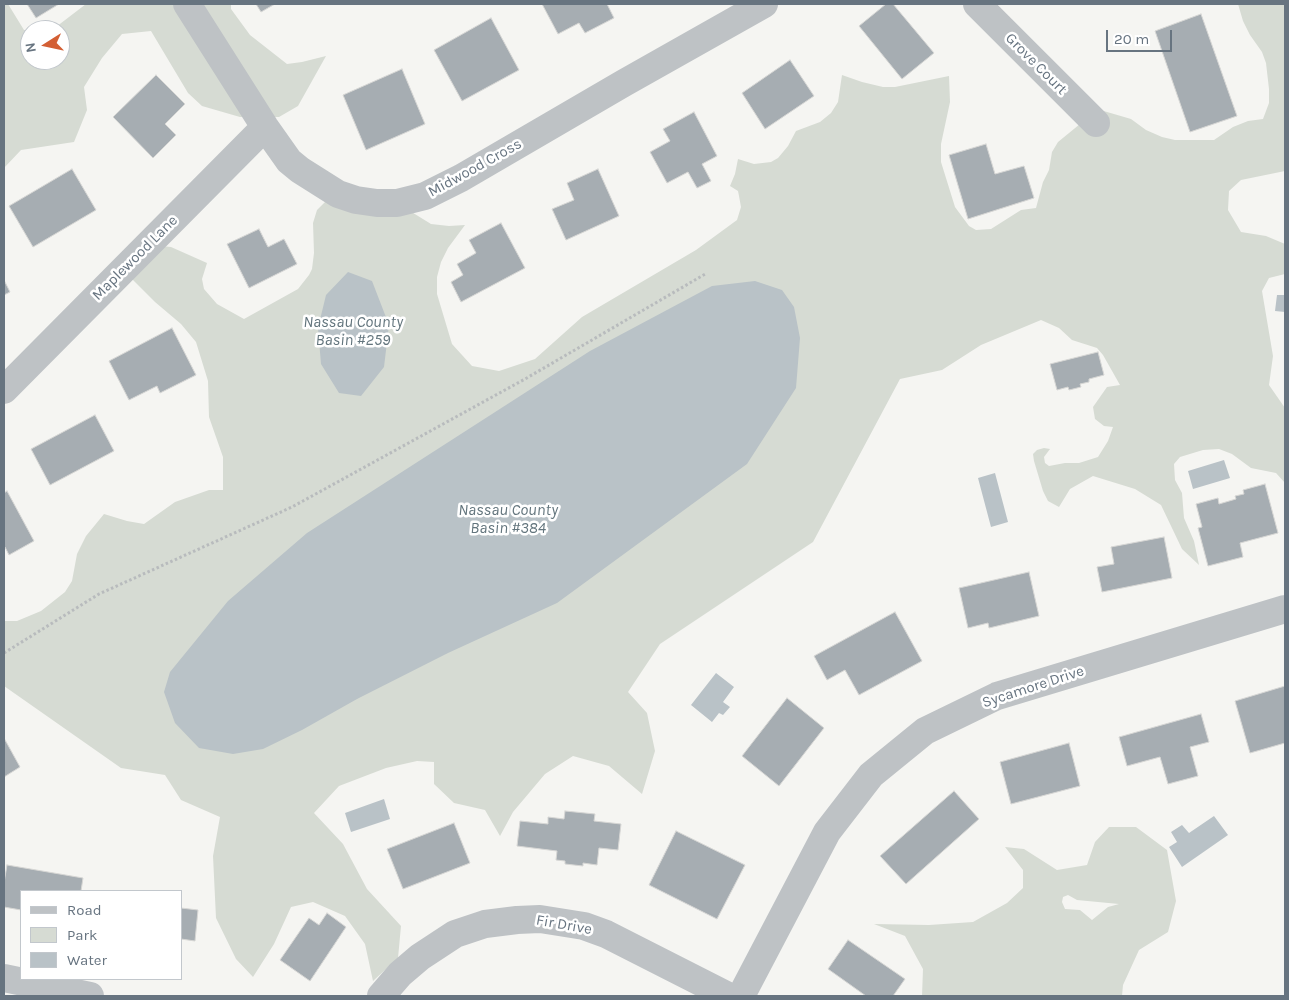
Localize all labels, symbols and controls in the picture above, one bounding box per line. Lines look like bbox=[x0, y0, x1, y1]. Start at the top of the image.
north arrow bbox=[20, 20, 70, 70]
scale bar bbox=[1109, 20, 1175, 52]
street label: Grove Court bbox=[1001, 29, 1071, 99]
text: 20 m bbox=[1114, 30, 1149, 48]
text: N bbox=[21, 41, 40, 54]
street label: Midwood Cross bbox=[425, 135, 525, 201]
street label: Maplewood Lane bbox=[89, 212, 181, 304]
water label: Nassau County Basin #259 bbox=[303, 312, 403, 350]
water label: Nassau County Basin #384 bbox=[458, 500, 558, 538]
street label: Sycamore Drive bbox=[980, 662, 1086, 712]
legend bbox=[20, 890, 182, 980]
text: Road bbox=[67, 901, 102, 919]
street label: Fir Drive bbox=[535, 911, 593, 939]
text: Park bbox=[67, 926, 97, 944]
text: Water bbox=[67, 951, 107, 969]

